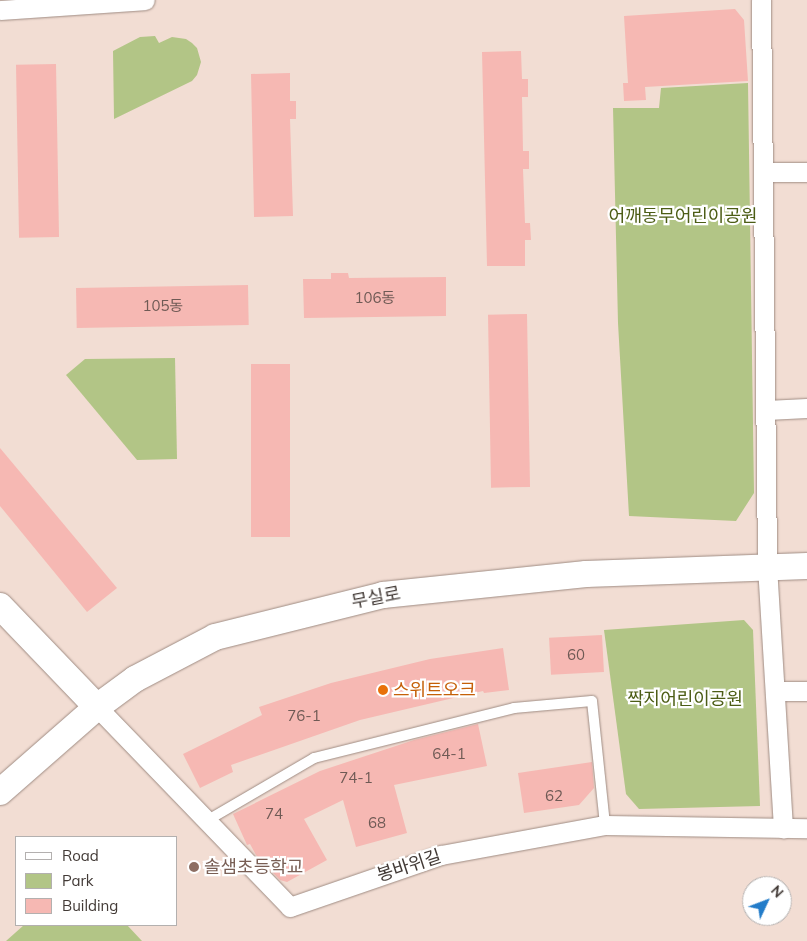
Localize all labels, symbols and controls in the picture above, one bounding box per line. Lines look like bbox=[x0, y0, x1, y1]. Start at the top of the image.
park label: 어깨동무어린이공원 bbox=[608, 205, 758, 227]
house number: 106동 bbox=[355, 289, 395, 307]
house number: 105동 bbox=[143, 297, 183, 315]
street label: 무실로 bbox=[350, 583, 402, 613]
house number: 60 bbox=[567, 646, 585, 664]
place label: 스위트오크 bbox=[393, 679, 476, 701]
marker: 스위트오크 bbox=[377, 684, 389, 696]
park label: 짝지어린이공원 bbox=[627, 688, 743, 710]
house number: 76-1 bbox=[287, 707, 321, 725]
house number: 64-1 bbox=[432, 745, 466, 763]
house number: 74-1 bbox=[339, 769, 373, 787]
house number: 62 bbox=[545, 787, 563, 805]
house number: 74 bbox=[265, 805, 283, 823]
house number: 68 bbox=[368, 814, 386, 832]
legend bbox=[15, 836, 178, 926]
street label: 봉바위길 bbox=[374, 845, 444, 887]
text: Road bbox=[62, 846, 99, 865]
place label: 솔샘초등학교 bbox=[204, 856, 303, 878]
marker: 솔샘초등학교 bbox=[188, 861, 200, 873]
text: Park bbox=[62, 871, 94, 890]
north arrow bbox=[742, 876, 792, 926]
text: N bbox=[767, 881, 787, 901]
text: Building bbox=[62, 896, 118, 915]

